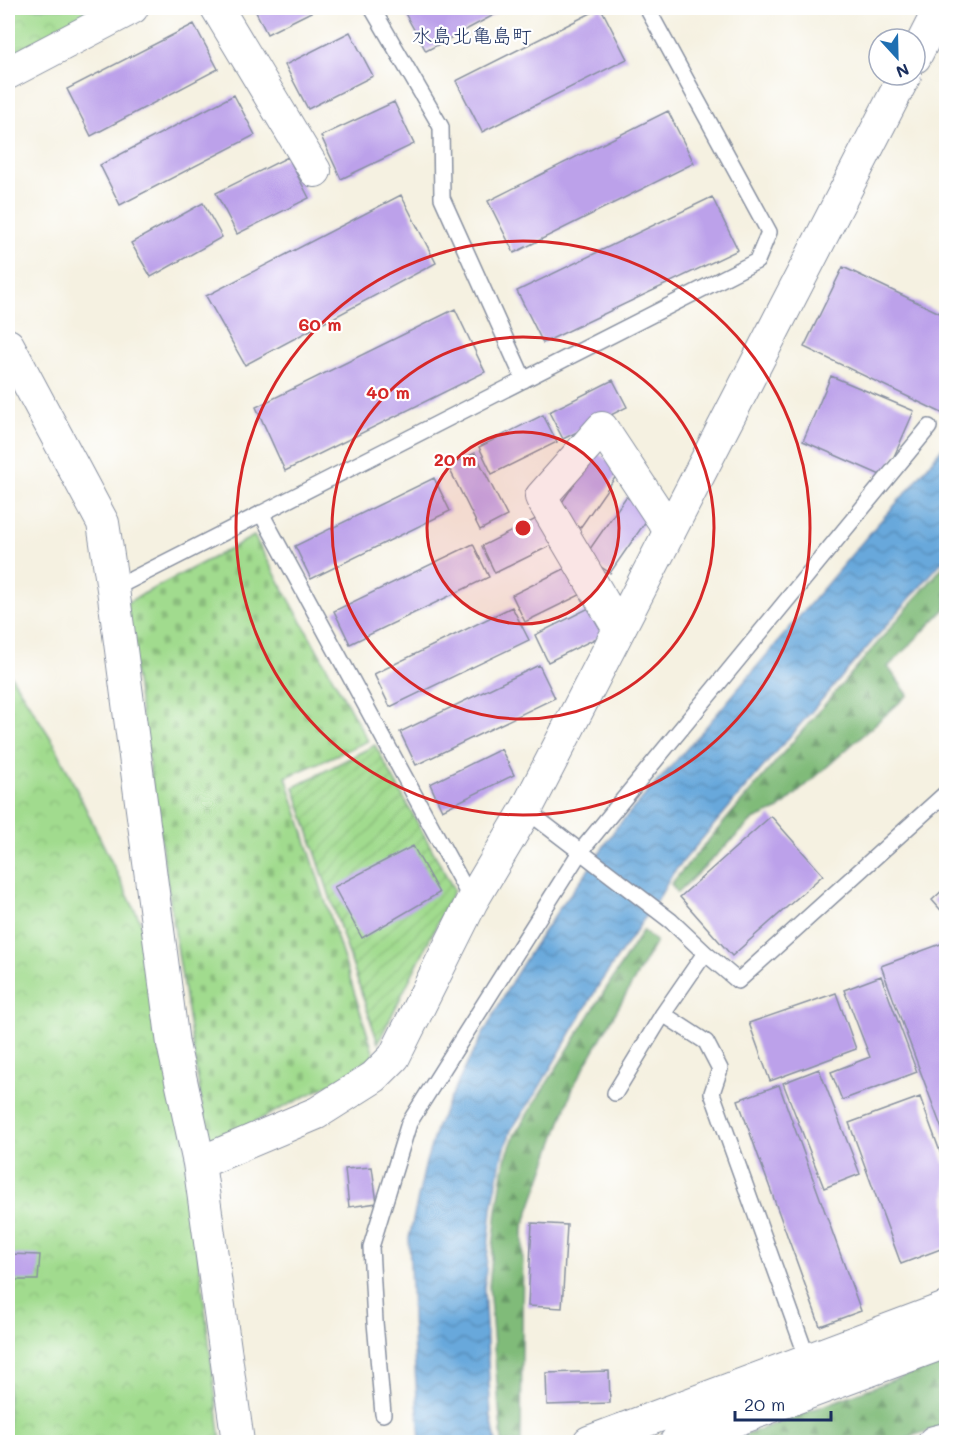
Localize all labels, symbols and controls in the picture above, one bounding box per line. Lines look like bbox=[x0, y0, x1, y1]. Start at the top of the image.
district label: 水島北亀島町 bbox=[412, 22, 532, 48]
north arrow bbox=[867, 27, 927, 87]
text: N bbox=[893, 59, 912, 83]
text: 60 m bbox=[298, 312, 342, 336]
text: 40 m bbox=[366, 380, 410, 404]
text: 20 m bbox=[434, 447, 476, 471]
centre of rings bbox=[513, 518, 533, 538]
scale bar bbox=[735, 1384, 831, 1422]
text: 20 m bbox=[744, 1392, 785, 1416]

